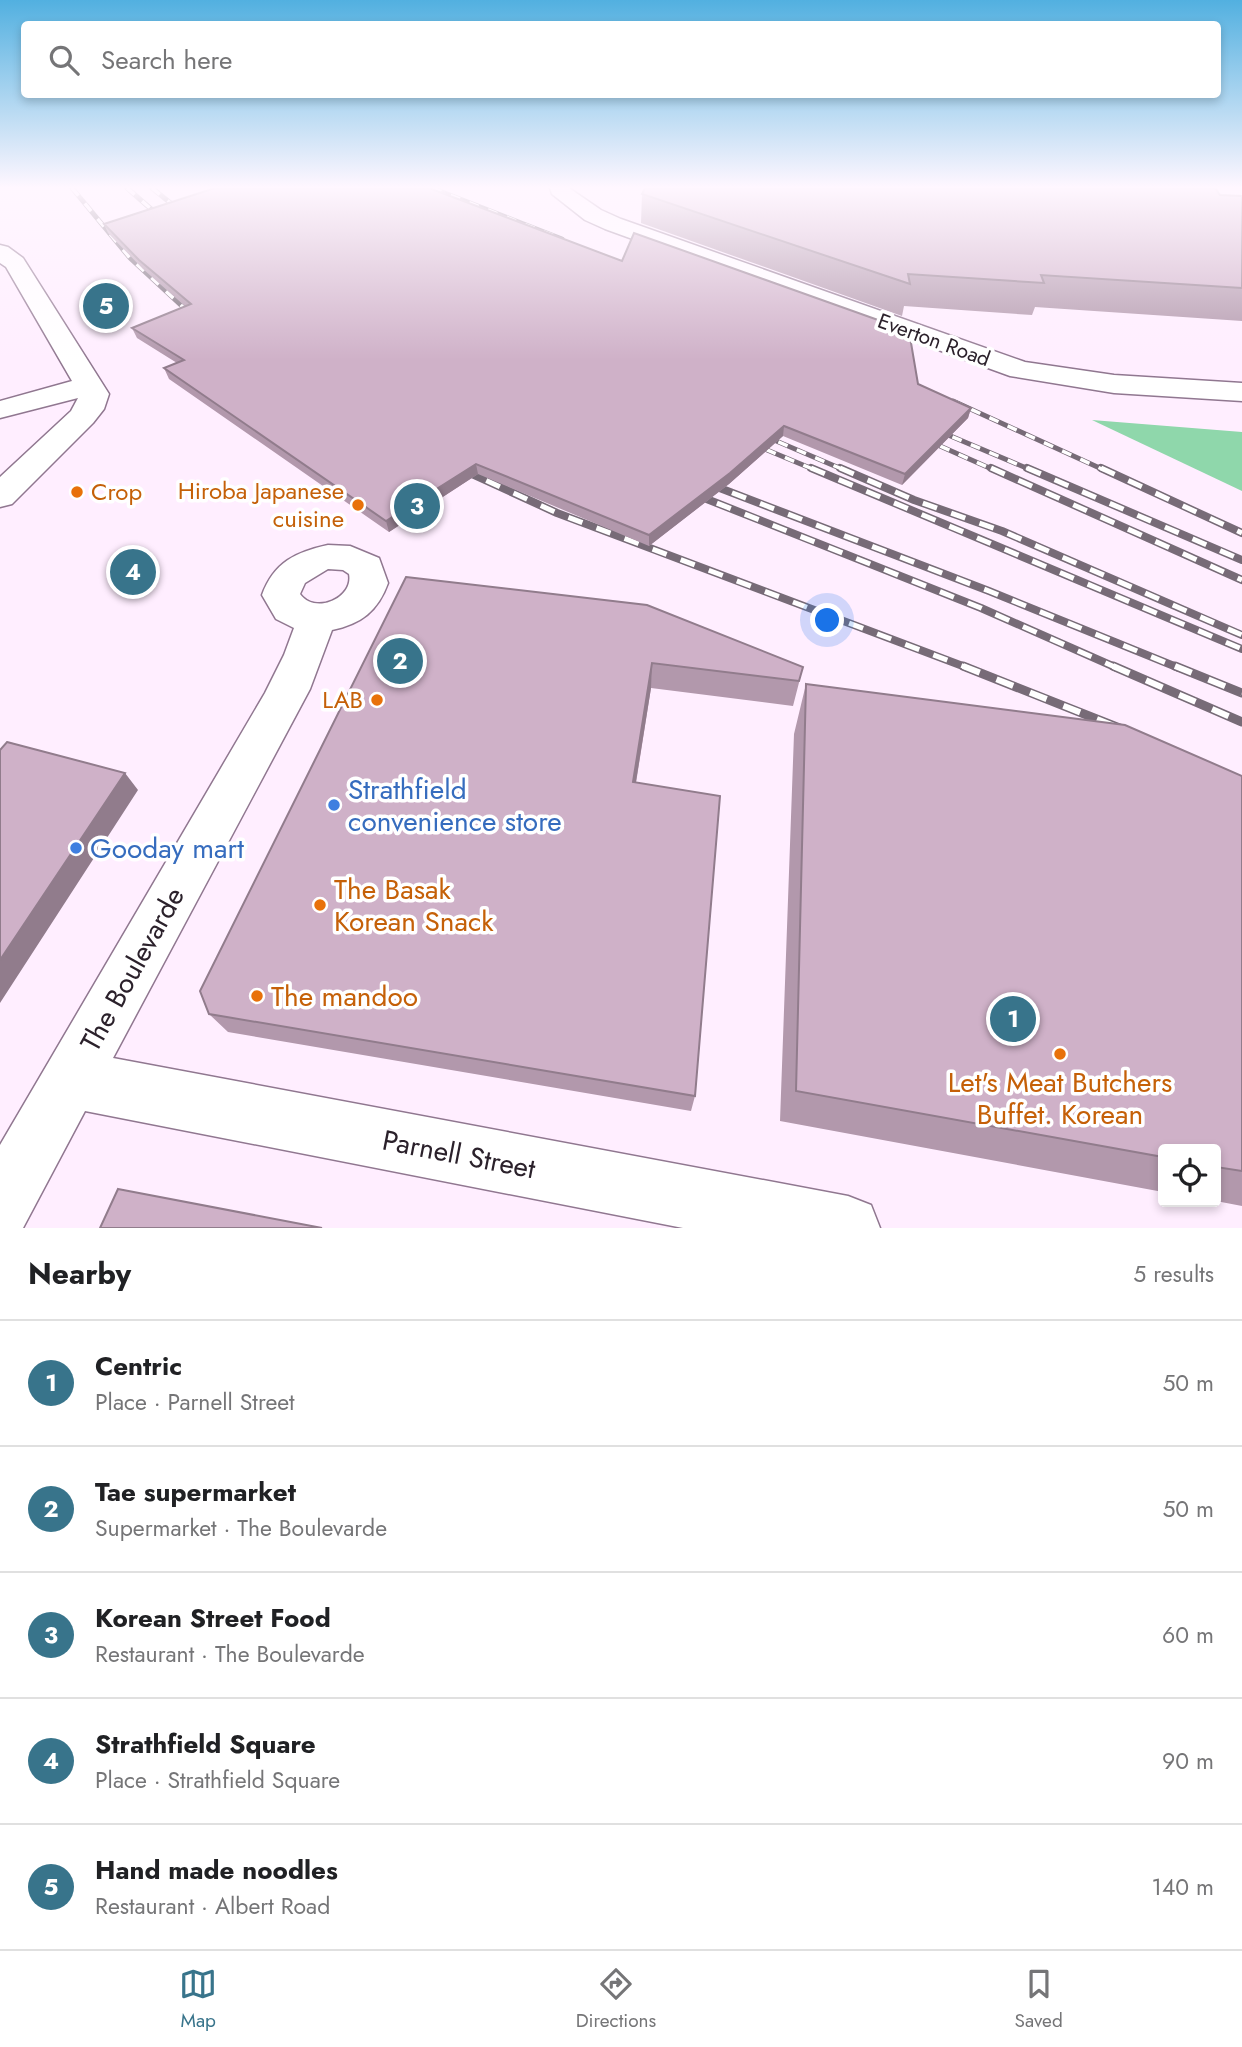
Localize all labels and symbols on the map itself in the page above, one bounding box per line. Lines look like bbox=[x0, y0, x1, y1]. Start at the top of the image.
pin: 5 bbox=[83, 280, 129, 332]
street label: Everton Road bbox=[874, 306, 994, 374]
place label: Hiroba Japanese cuisine bbox=[178, 473, 344, 536]
place label: Crop bbox=[91, 474, 142, 509]
pin: 3 bbox=[394, 480, 440, 532]
marker: Crop bbox=[69, 484, 85, 500]
marker: Hiroba Japanese cuisine bbox=[350, 497, 366, 513]
pin: 4 bbox=[110, 546, 156, 598]
your location bbox=[810, 603, 844, 637]
pin: 2 bbox=[377, 635, 423, 687]
place label: LAB bbox=[322, 682, 363, 717]
marker: LAB bbox=[369, 692, 385, 708]
place label: Strathfield convenience store bbox=[348, 769, 562, 842]
marker: Strathfield convenience store bbox=[326, 797, 342, 813]
place label: Gooday mart bbox=[90, 828, 244, 869]
marker: Gooday mart bbox=[68, 840, 84, 856]
place label: The Basak Korean Snack bbox=[334, 869, 494, 942]
street label: The Boulevarde bbox=[70, 880, 195, 1059]
marker: The Basak Korean Snack bbox=[312, 897, 328, 913]
place label: The mandoo bbox=[271, 976, 418, 1017]
marker: The mandoo bbox=[249, 988, 265, 1004]
pin: 1 bbox=[990, 993, 1036, 1045]
marker: Let's Meat Butchers Buffet. Korean bbox=[1052, 1046, 1068, 1062]
place label: Let's Meat Butchers Buffet. Korean bbox=[948, 1062, 1172, 1135]
street label: Parnell Street bbox=[379, 1120, 539, 1189]

